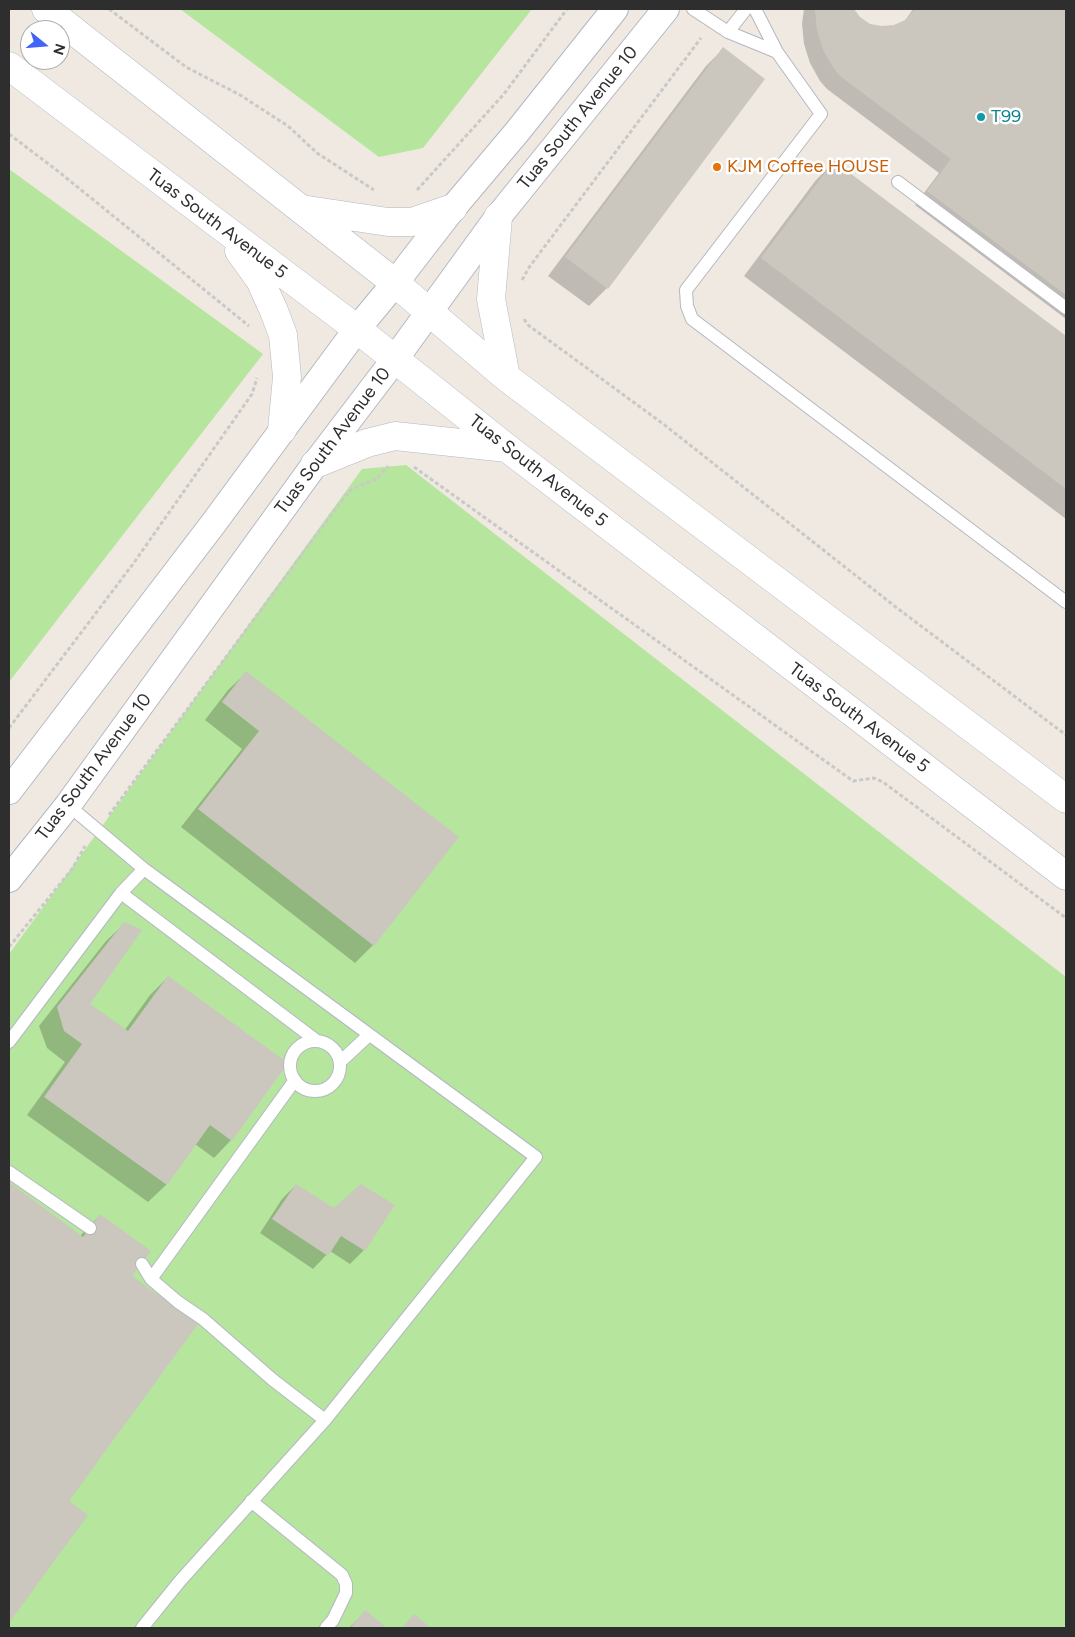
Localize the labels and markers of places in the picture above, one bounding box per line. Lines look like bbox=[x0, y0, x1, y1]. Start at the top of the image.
place label: T99 bbox=[991, 106, 1021, 128]
marker: T99 bbox=[975, 111, 987, 123]
place label: KJM Coffee HOUSE bbox=[727, 156, 890, 178]
marker: KJM Coffee HOUSE bbox=[711, 161, 723, 173]

